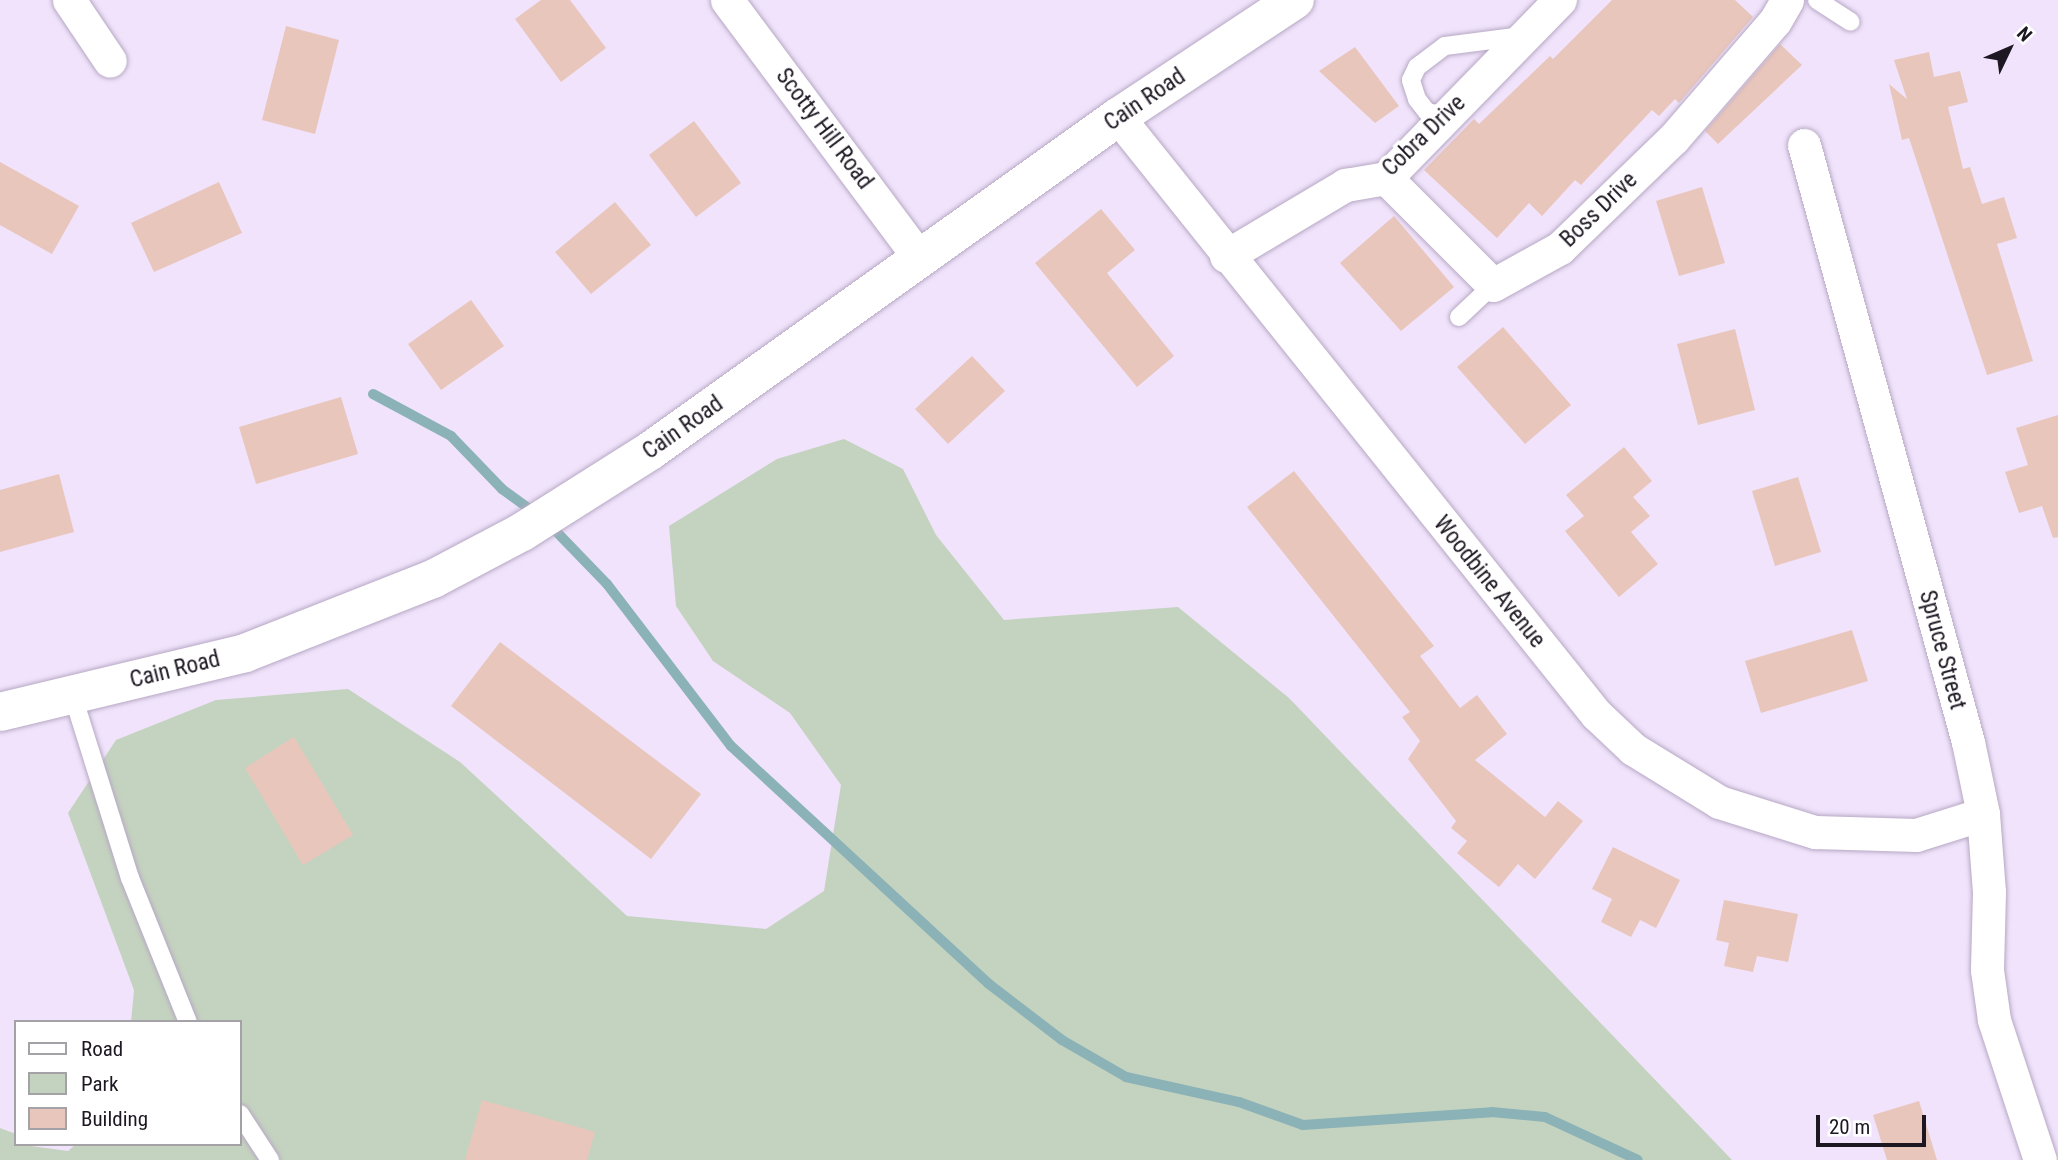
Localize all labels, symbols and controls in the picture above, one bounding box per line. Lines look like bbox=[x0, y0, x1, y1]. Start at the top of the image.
north arrow bbox=[1974, 14, 2044, 84]
text: N bbox=[2012, 22, 2037, 46]
street label: Scotty Hill Road bbox=[770, 63, 878, 195]
street label: Cain Road bbox=[1099, 63, 1191, 137]
street label: Cobra Drive bbox=[1377, 90, 1471, 182]
street label: Boss Drive bbox=[1555, 167, 1643, 253]
street label: Cain Road bbox=[637, 390, 729, 466]
street label: Woodbine Avenue bbox=[1427, 510, 1551, 654]
street label: Spruce Street bbox=[1913, 588, 1971, 712]
street label: Cain Road bbox=[127, 645, 223, 695]
legend bbox=[14, 1020, 242, 1146]
text: Road bbox=[81, 1037, 123, 1061]
text: Park bbox=[81, 1072, 118, 1096]
scale bar bbox=[1820, 1100, 1930, 1144]
text: Building bbox=[81, 1107, 148, 1131]
text: 20 m bbox=[1829, 1115, 1870, 1139]

